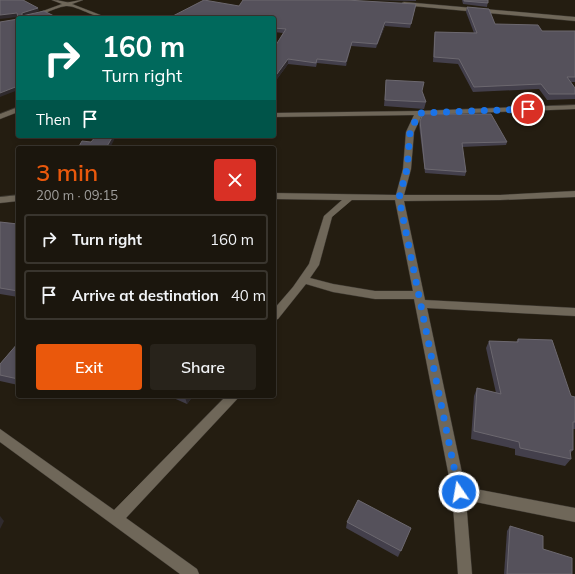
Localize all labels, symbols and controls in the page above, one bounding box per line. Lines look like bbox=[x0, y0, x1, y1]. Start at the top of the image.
text: 160 m bbox=[102, 29, 185, 64]
icon: right bbox=[36, 32, 88, 84]
text: Turn right bbox=[102, 64, 182, 87]
pin bbox=[511, 92, 545, 126]
icon: arrive bbox=[517, 98, 539, 120]
icon: arrive bbox=[79, 108, 101, 130]
text: Then bbox=[36, 110, 71, 129]
text: 3 min bbox=[36, 157, 98, 187]
button: close bbox=[214, 159, 256, 201]
text: 200 m · 09:15 bbox=[36, 187, 118, 203]
icon: right bbox=[38, 228, 60, 250]
text: Turn right bbox=[72, 230, 142, 249]
text: 160 m bbox=[210, 230, 254, 249]
icon: arrive bbox=[38, 284, 60, 306]
text: Arrive at destination bbox=[72, 286, 219, 305]
text: 40 m bbox=[231, 286, 266, 305]
button: Exit bbox=[36, 344, 142, 390]
button: Share bbox=[150, 344, 256, 390]
position arrow bbox=[438, 471, 480, 513]

